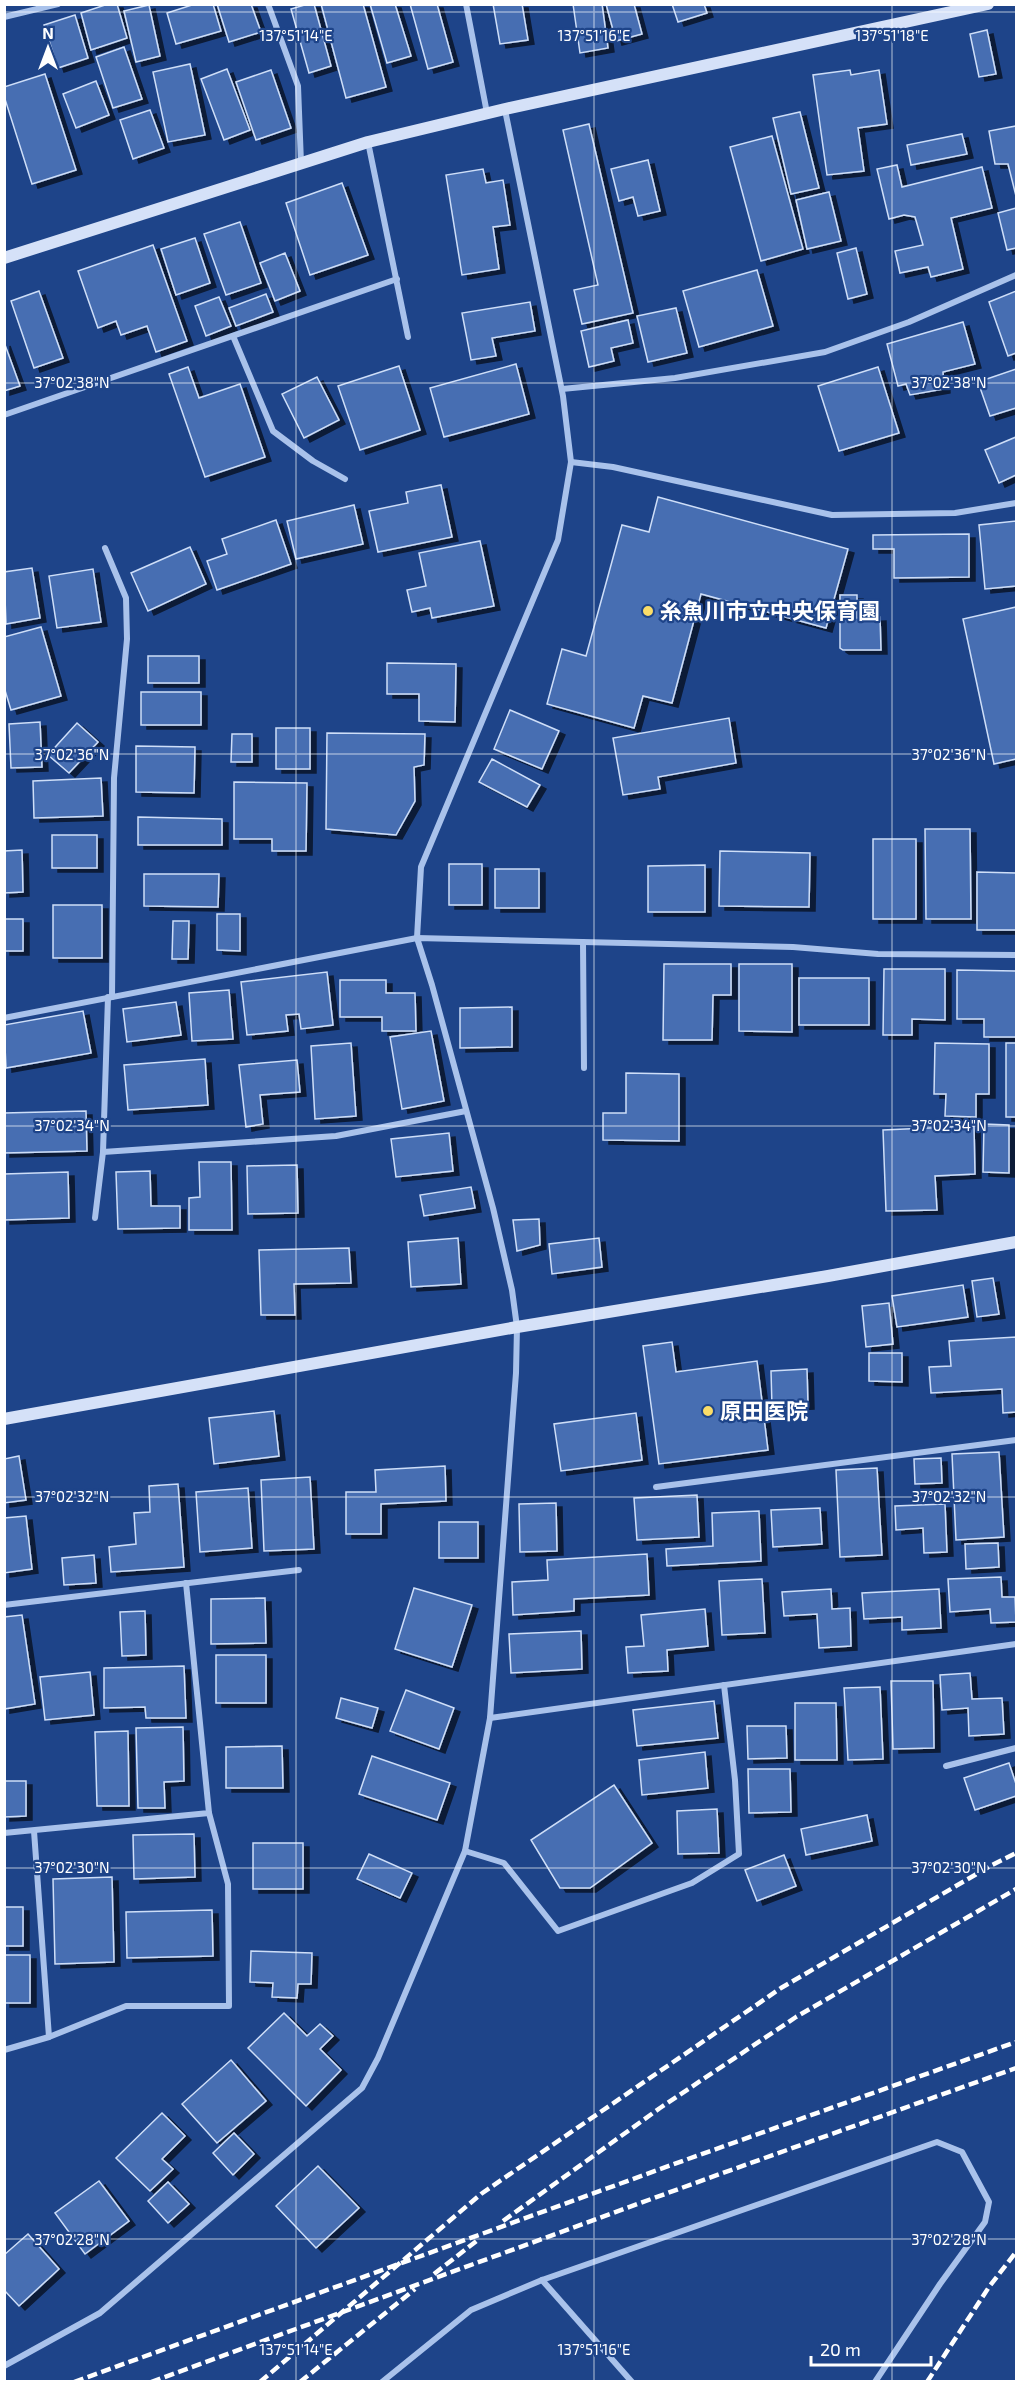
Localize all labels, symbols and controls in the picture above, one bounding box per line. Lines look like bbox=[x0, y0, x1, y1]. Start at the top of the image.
north arrow bbox=[18, 18, 78, 78]
text: N bbox=[42, 23, 54, 42]
text: 137°51'14"E bbox=[259, 26, 333, 44]
text: 137°51'16"E bbox=[558, 26, 630, 44]
text: 137°51'18"E bbox=[855, 26, 929, 44]
text: 37°02'38"N bbox=[34, 373, 110, 391]
text: 37°02'38"N bbox=[911, 373, 987, 391]
place label: 糸魚川市立中央保育園 bbox=[660, 597, 880, 623]
marker: 糸魚川市立中央保育園 bbox=[641, 604, 655, 618]
text: 37°02'36"N bbox=[35, 745, 109, 763]
text: 37°02'36"N bbox=[912, 745, 986, 763]
text: 37°02'34"N bbox=[34, 1116, 110, 1134]
text: 37°02'34"N bbox=[911, 1116, 987, 1134]
place label: 原田医院 bbox=[720, 1397, 808, 1423]
marker: 原田医院 bbox=[701, 1404, 715, 1418]
text: 37°02'32"N bbox=[35, 1487, 109, 1505]
text: 37°02'32"N bbox=[912, 1487, 986, 1505]
text: 37°02'30"N bbox=[34, 1858, 110, 1876]
text: 37°02'30"N bbox=[911, 1858, 987, 1876]
text: 37°02'28"N bbox=[34, 2230, 110, 2248]
text: 37°02'28"N bbox=[911, 2230, 987, 2248]
scale bar bbox=[811, 2329, 931, 2367]
text: 20 m bbox=[820, 2338, 861, 2360]
text: 137°51'14"E bbox=[259, 2340, 333, 2358]
text: 137°51'16"E bbox=[558, 2340, 630, 2358]

